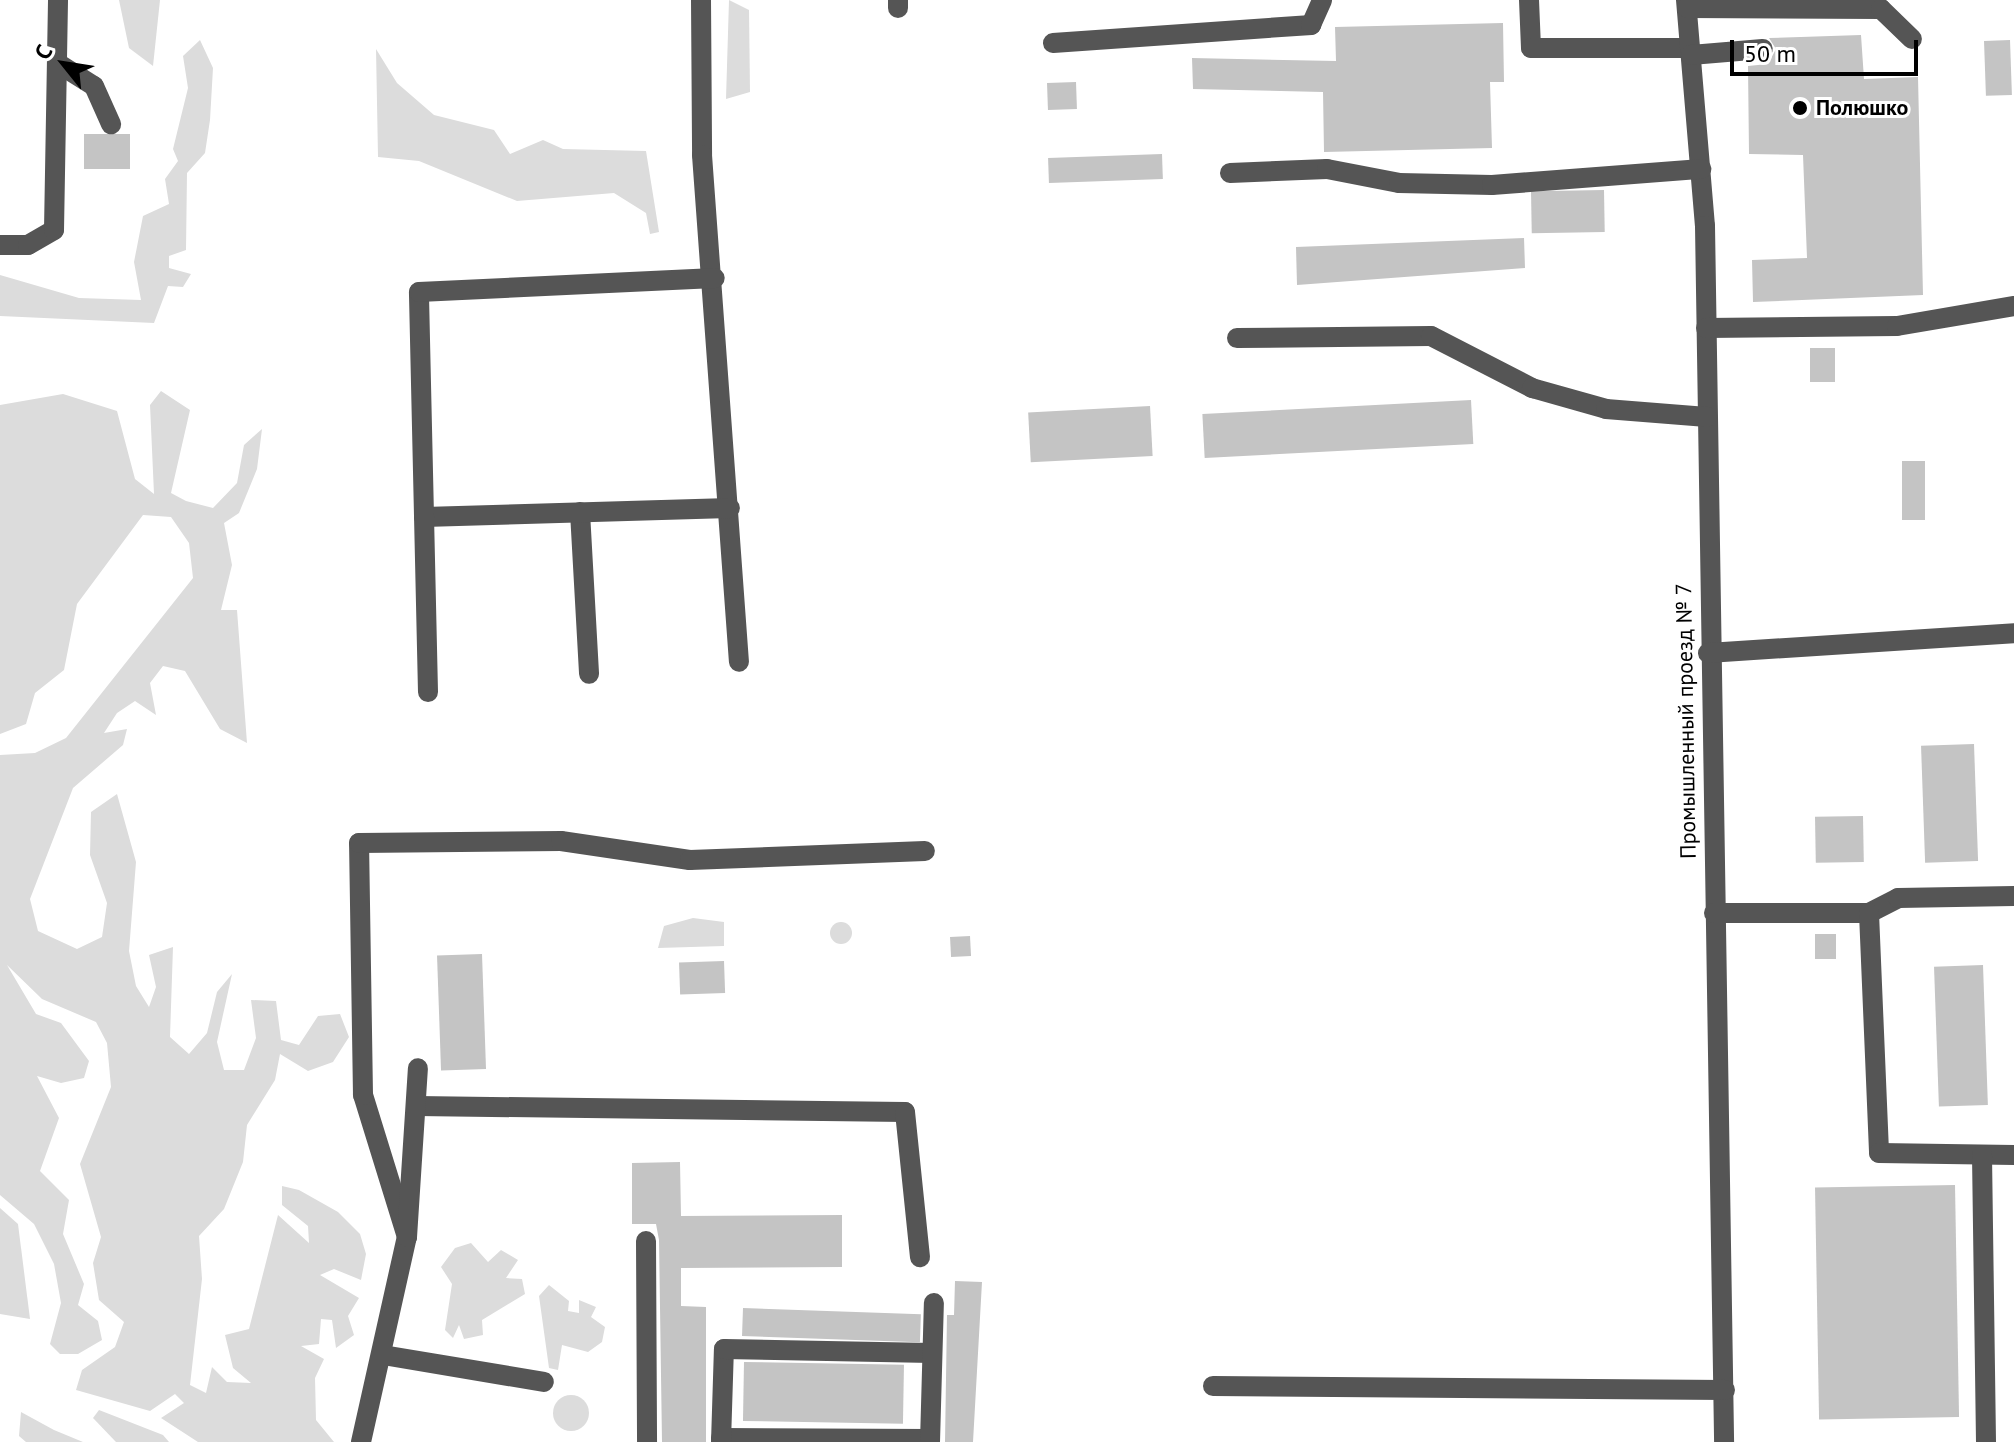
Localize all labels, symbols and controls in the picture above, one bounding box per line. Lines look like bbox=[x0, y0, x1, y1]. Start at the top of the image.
north arrow bbox=[24, 24, 104, 104]
scale bar bbox=[1734, 24, 1922, 74]
text: 50 m bbox=[1744, 38, 1796, 69]
text: С bbox=[28, 40, 58, 64]
place label: Полюшко bbox=[1816, 95, 1908, 121]
marker: Полюшко bbox=[1791, 99, 1809, 117]
street label: Промышленный проезд № 7 bbox=[1670, 583, 1702, 859]

